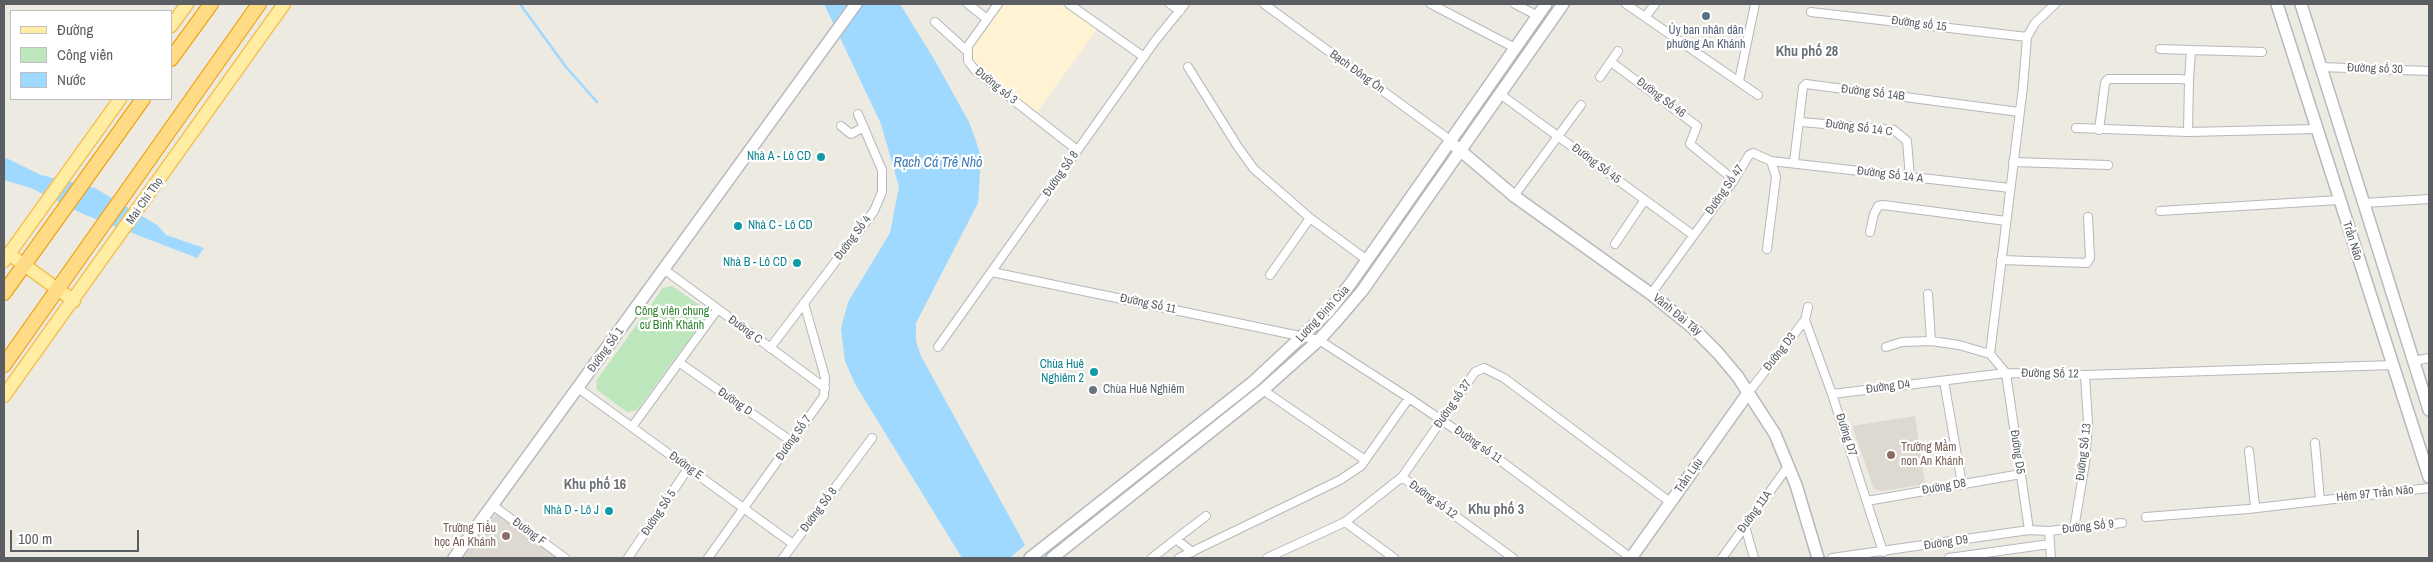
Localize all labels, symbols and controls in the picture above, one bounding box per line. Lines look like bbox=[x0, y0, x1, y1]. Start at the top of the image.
legend bbox=[10, 10, 172, 100]
marker: Ủy ban nhân dân phường An Khánh bbox=[1700, 10, 1712, 22]
street label: Đường số 15 bbox=[1890, 13, 1948, 35]
text: Đường bbox=[57, 19, 93, 40]
place label: Ủy ban nhân dân phường An Khánh bbox=[1667, 24, 1745, 52]
text: Công viên bbox=[57, 44, 113, 65]
district label: Khu phố 28 bbox=[1776, 44, 1838, 60]
street label: Bạch Đông Ôn bbox=[1327, 47, 1387, 97]
street label: Đường số 30 bbox=[2347, 61, 2403, 77]
street label: Đường số 3 bbox=[972, 65, 1020, 107]
text: Nước bbox=[57, 69, 86, 90]
street label: Đường Số 46 bbox=[1634, 75, 1688, 121]
street label: Đường Số 14B bbox=[1840, 82, 1906, 104]
street label: Đường Số 14 C bbox=[1825, 117, 1893, 139]
street label: Đường Số 45 bbox=[1569, 141, 1623, 187]
street label: Đường Số 8 bbox=[1040, 149, 1082, 199]
place label: Nhà A - Lô CD bbox=[747, 150, 811, 164]
marker: Nhà A - Lô CD bbox=[815, 151, 827, 163]
water label: Rạch Cá Trê Nhỏ bbox=[894, 155, 982, 171]
street label: Đường Số 47 bbox=[1703, 162, 1747, 218]
street label: Đường Số 14 A bbox=[1856, 164, 1924, 186]
street label: Mai Chí Thọ bbox=[124, 175, 166, 227]
street label: Đường Số 4 bbox=[832, 213, 874, 263]
place label: Nhà C - Lô CD bbox=[748, 219, 813, 233]
street label: Trần Não bbox=[2339, 219, 2365, 263]
marker: Nhà C - Lô CD bbox=[732, 220, 744, 232]
place label: Nhà B - Lô CD bbox=[723, 256, 787, 270]
marker: Nhà B - Lô CD bbox=[791, 257, 803, 269]
street label: Lương Định Của bbox=[1293, 283, 1353, 345]
street label: Đường Số 11 bbox=[1119, 291, 1177, 317]
street label: Vành Đai Tây bbox=[1650, 291, 1704, 339]
park label: Công viên chung cư Bình Khánh bbox=[635, 305, 709, 333]
street label: Đường C bbox=[725, 313, 765, 347]
street label: Đường Số 1 bbox=[585, 325, 627, 375]
street label: Đường D3 bbox=[1761, 330, 1799, 374]
place label: Chùa Huê Nghiêm 2 bbox=[1040, 358, 1084, 386]
marker: Chùa Huê Nghiêm 2 bbox=[1088, 366, 1100, 378]
street label: Đường Số 12 bbox=[2021, 366, 2079, 382]
street label: Đường số 37 bbox=[1431, 377, 1475, 431]
street label: Đường D4 bbox=[1865, 377, 1911, 397]
place label: Chùa Huê Nghiêm bbox=[1103, 383, 1184, 397]
marker: Chùa Huê Nghiêm bbox=[1087, 384, 1099, 396]
street label: Đường D bbox=[715, 385, 755, 419]
street label: Đường D7 bbox=[1832, 412, 1860, 458]
street label: Đường Số 7 bbox=[773, 413, 815, 463]
street label: Đường số 11 bbox=[1451, 423, 1505, 467]
street label: Đường Số 13 bbox=[2073, 423, 2095, 481]
street label: Đường D5 bbox=[2007, 429, 2027, 475]
place label: Trường Mầm non An Khánh bbox=[1901, 441, 1963, 469]
street label: Đường E bbox=[666, 449, 706, 483]
marker: Trường Mầm non An Khánh bbox=[1885, 449, 1897, 461]
street label: Trần Lựu bbox=[1672, 456, 1706, 496]
street label: Đường D8 bbox=[1921, 476, 1967, 498]
district label: Khu phố 16 bbox=[564, 477, 626, 493]
street label: Đường số 12 bbox=[1406, 478, 1460, 522]
street label: Hẻm 97 Trần Não bbox=[2336, 483, 2414, 505]
street label: Đường Số 8 bbox=[798, 485, 840, 535]
street label: Đường Số 5 bbox=[638, 487, 680, 539]
street label: Đường 11A bbox=[1735, 488, 1775, 536]
district label: Khu phố 3 bbox=[1468, 502, 1524, 518]
place label: Nhà D - Lô J bbox=[544, 504, 599, 518]
marker: Nhà D - Lô J bbox=[603, 505, 615, 517]
street label: Đường F bbox=[510, 515, 548, 549]
street label: Đường Số 9 bbox=[2061, 517, 2115, 537]
scale bar bbox=[12, 520, 141, 552]
place label: Trường Tiểu học An Khánh bbox=[434, 522, 496, 550]
text: 100 m bbox=[18, 528, 52, 549]
marker: Trường Tiểu học An Khánh bbox=[500, 530, 512, 542]
street label: Đường D9 bbox=[1923, 533, 1969, 553]

